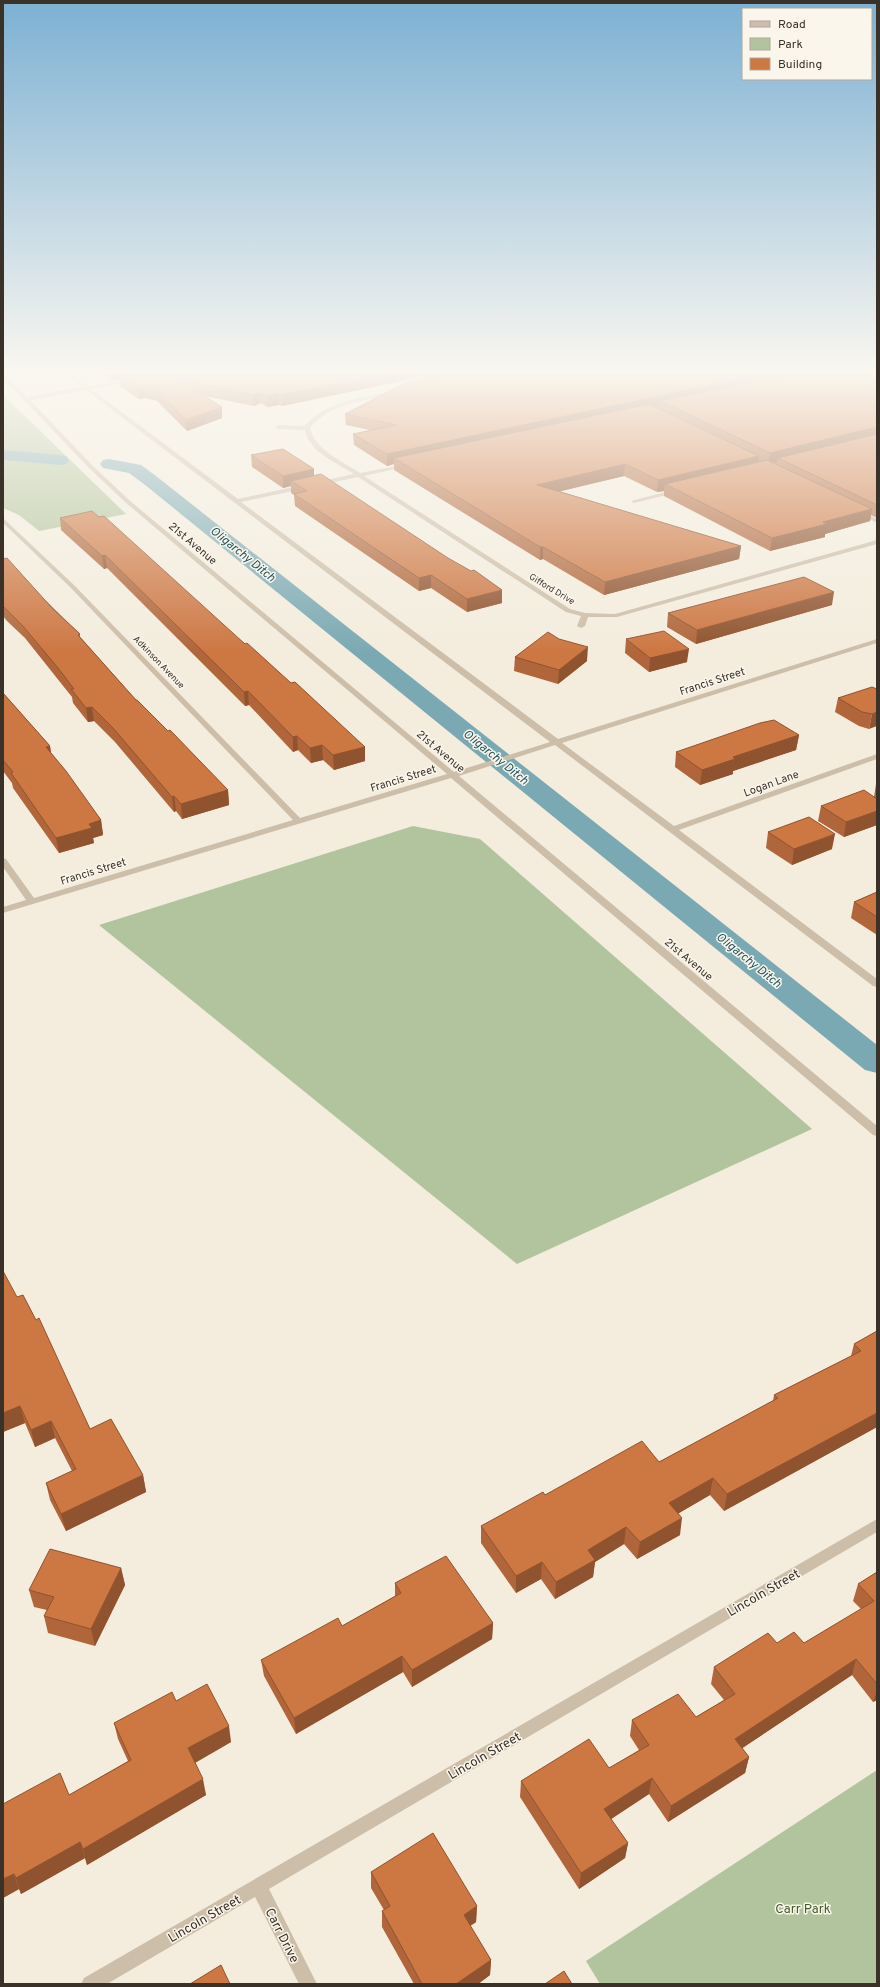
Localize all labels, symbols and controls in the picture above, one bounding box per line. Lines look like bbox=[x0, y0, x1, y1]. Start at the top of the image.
legend bbox=[742, 8, 872, 80]
text: Road bbox=[778, 17, 806, 33]
text: Park bbox=[778, 37, 803, 53]
text: Building bbox=[778, 57, 822, 73]
street label: 21st Avenue bbox=[165, 520, 219, 568]
water label: Oligarchy Ditch bbox=[206, 524, 279, 586]
street label: Gifford Drive bbox=[527, 572, 577, 607]
street label: Adkinson Avenue bbox=[131, 634, 187, 691]
street label: Francis Street bbox=[678, 665, 747, 699]
water label: Oligarchy Ditch bbox=[459, 727, 532, 789]
street label: 21st Avenue bbox=[413, 728, 467, 776]
street label: Francis Street bbox=[369, 762, 438, 796]
street label: Logan Lane bbox=[742, 767, 801, 800]
street label: Francis Street bbox=[59, 855, 128, 889]
water label: Oligarchy Ditch bbox=[712, 930, 785, 992]
street label: 21st Avenue bbox=[661, 936, 715, 984]
street label: Lincoln Street bbox=[725, 1566, 803, 1621]
street label: Lincoln Street bbox=[446, 1729, 524, 1784]
street label: Lincoln Street bbox=[166, 1892, 244, 1947]
park label: Carr Park bbox=[775, 1902, 831, 1918]
street label: Carr Drive bbox=[261, 1906, 302, 1966]

